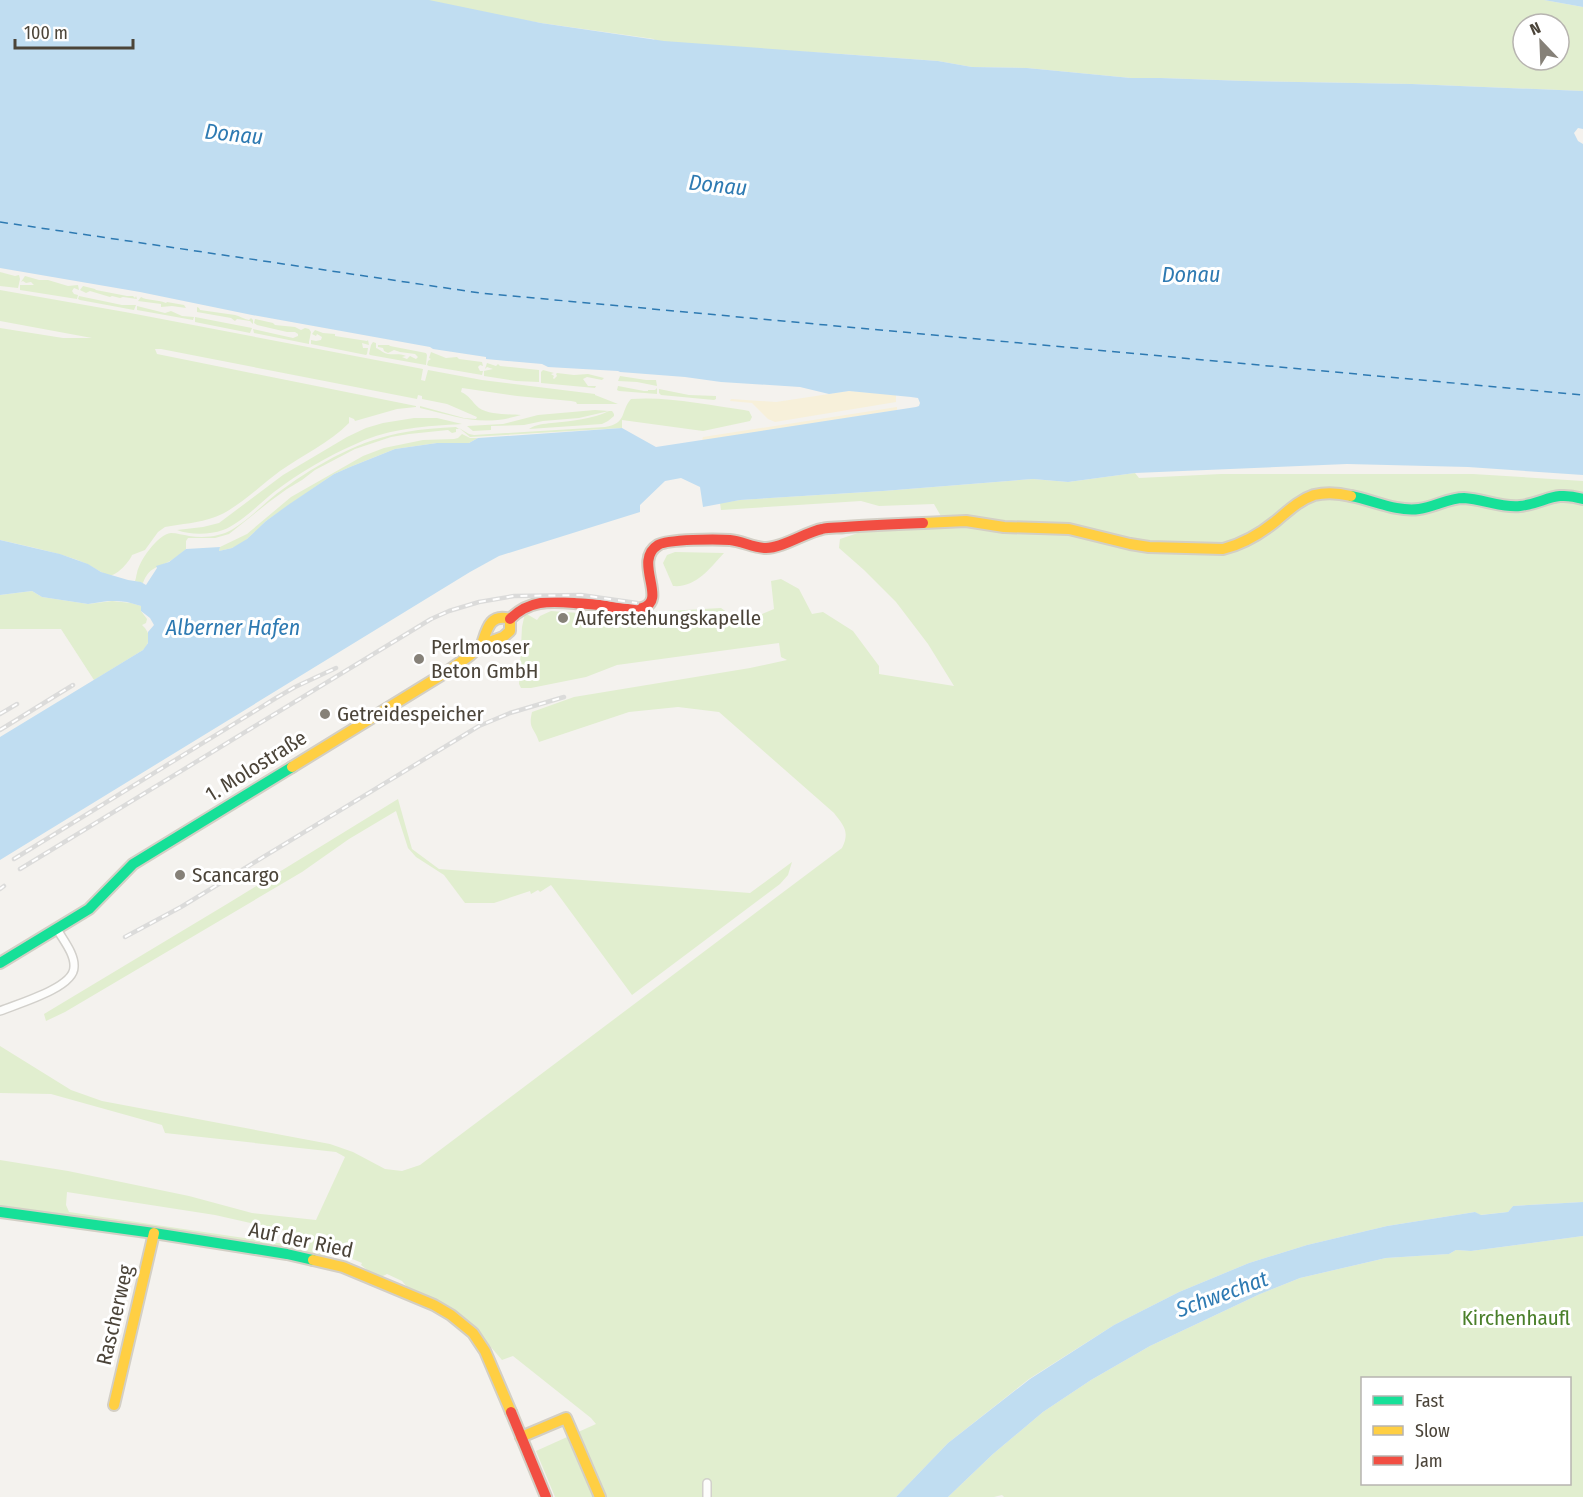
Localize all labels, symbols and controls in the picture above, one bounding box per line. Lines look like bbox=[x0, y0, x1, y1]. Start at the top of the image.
scale bar bbox=[15, 12, 134, 50]
north arrow bbox=[1511, 12, 1571, 72]
text: N bbox=[1527, 18, 1543, 39]
text: 100 m bbox=[24, 22, 68, 44]
water label: Donau bbox=[203, 118, 265, 150]
water label: Donau bbox=[687, 169, 749, 201]
water label: Donau bbox=[1162, 261, 1220, 288]
place label: Auferstehungskapelle bbox=[575, 605, 761, 631]
marker: Auferstehungskapelle bbox=[556, 611, 570, 625]
water label: Alberner Hafen bbox=[165, 614, 300, 641]
place label: Perlmooser Beton GmbH bbox=[431, 634, 539, 684]
marker: Perlmooser Beton GmbH bbox=[412, 652, 426, 666]
place label: Getreidespeicher bbox=[337, 701, 485, 727]
marker: Getreidespeicher bbox=[318, 707, 332, 721]
street label: 1. Molostraße bbox=[201, 725, 311, 807]
place label: Scancargo bbox=[192, 862, 279, 888]
marker: Scancargo bbox=[173, 868, 187, 882]
street label: Auf der Ried bbox=[247, 1216, 355, 1264]
street label: Rascherweg bbox=[91, 1262, 139, 1368]
water label: Schwechat bbox=[1171, 1265, 1272, 1323]
park label: Kirchenhaufl bbox=[1462, 1305, 1571, 1331]
legend bbox=[1361, 1377, 1571, 1485]
text: Fast bbox=[1415, 1390, 1444, 1412]
text: Slow bbox=[1415, 1420, 1450, 1442]
text: Jam bbox=[1415, 1450, 1443, 1472]

